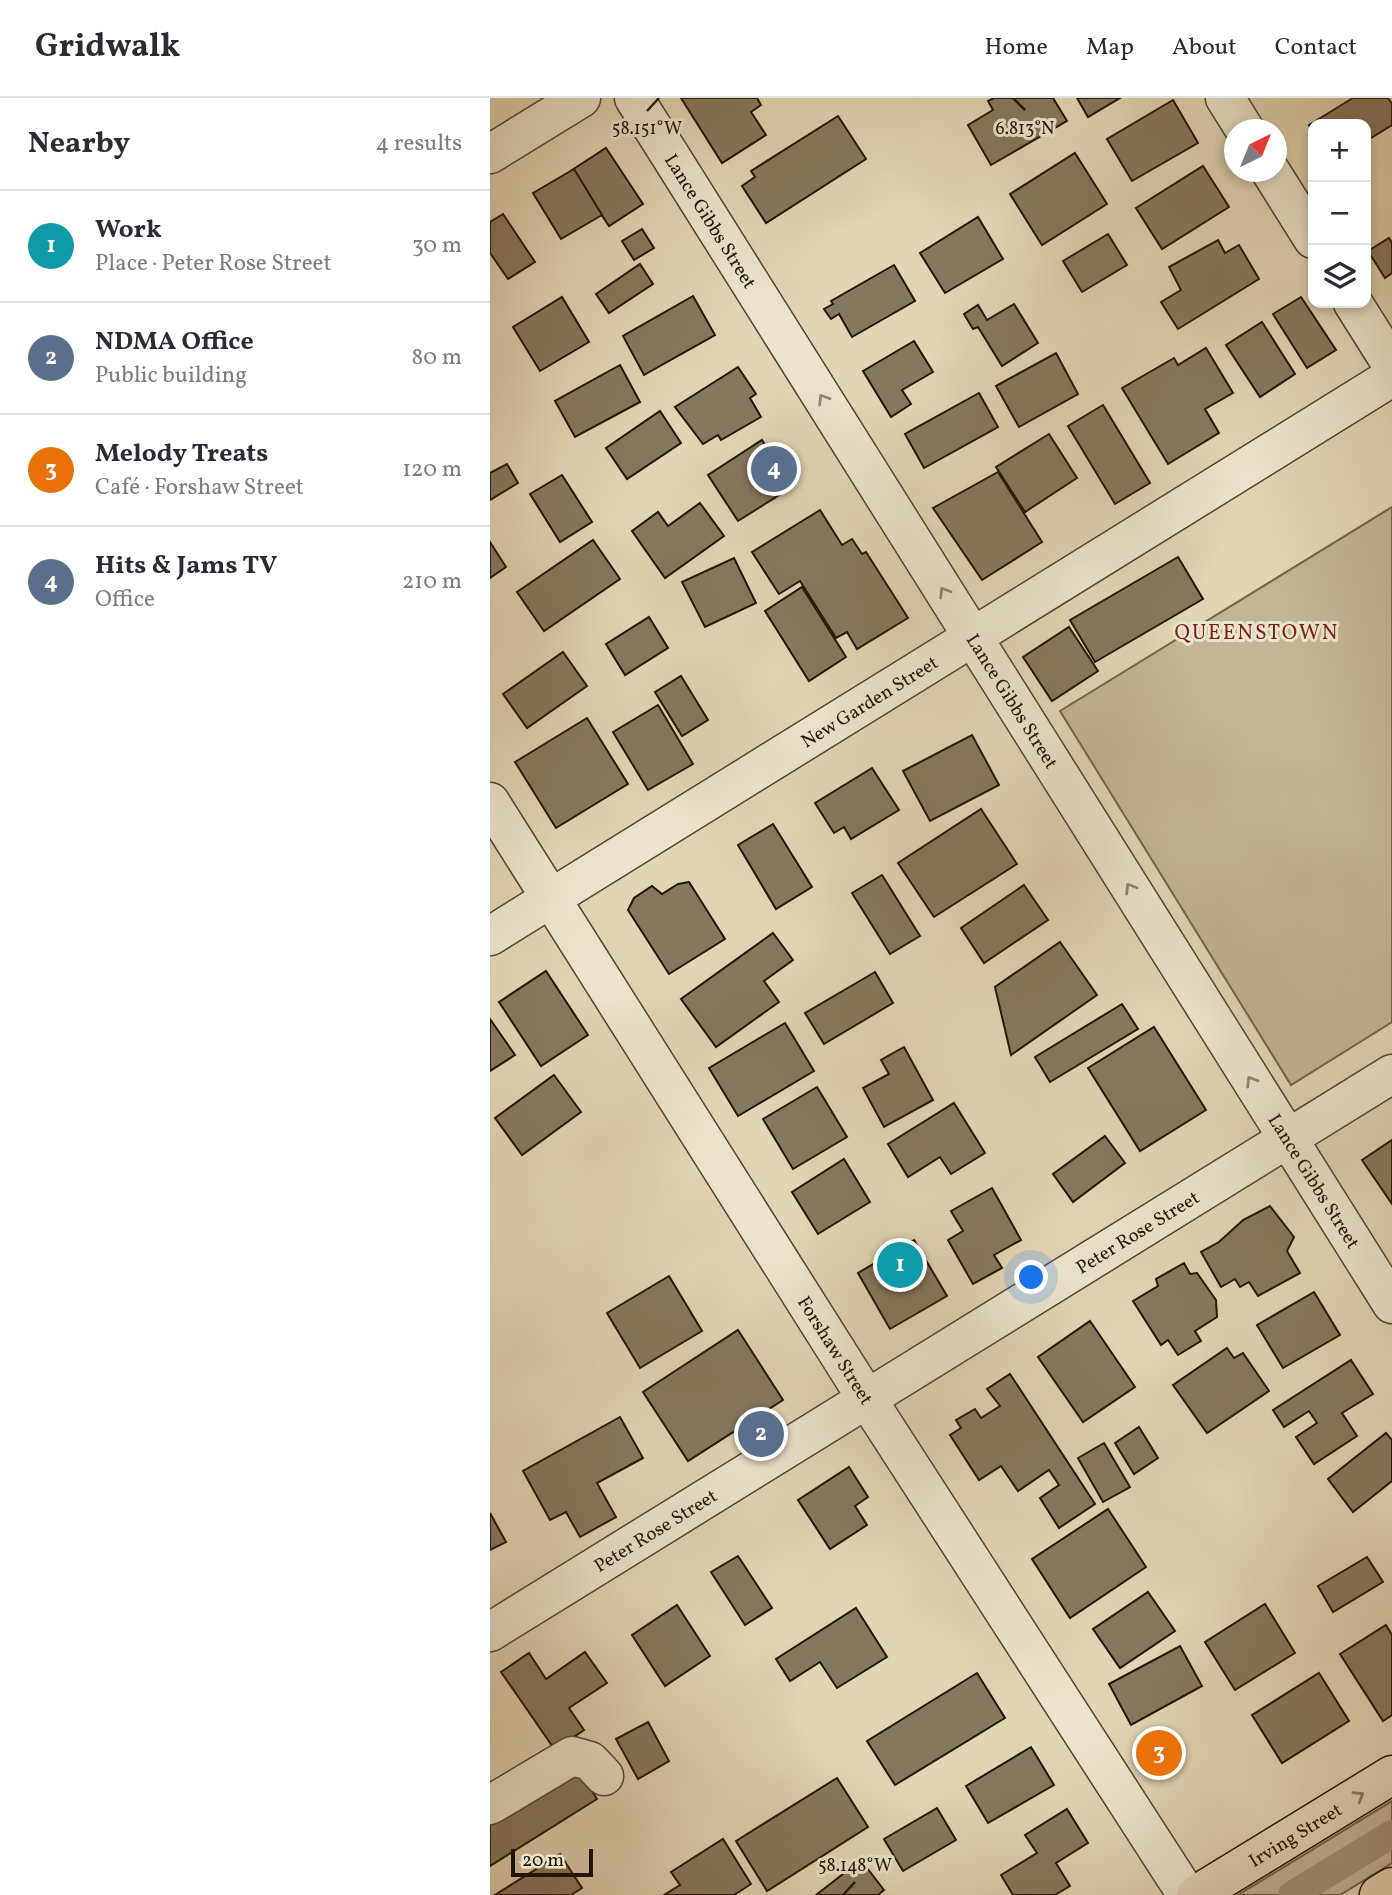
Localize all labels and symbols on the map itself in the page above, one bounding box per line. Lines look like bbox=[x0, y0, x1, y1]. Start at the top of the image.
text: 58.151°W bbox=[612, 117, 682, 142]
text: 6.813°N bbox=[996, 117, 1054, 142]
north arrow bbox=[1224, 119, 1287, 182]
street label: Lance Gibbs Street bbox=[657, 149, 762, 295]
one-way arrow bbox=[818, 394, 831, 407]
pin: 4 bbox=[751, 443, 797, 495]
one-way arrow bbox=[939, 586, 952, 599]
district label: QUEENSTOWN bbox=[1175, 619, 1339, 648]
street label: Lance Gibbs Street bbox=[959, 629, 1064, 775]
street label: New Garden Street bbox=[797, 650, 944, 755]
one-way arrow bbox=[1126, 883, 1139, 896]
one-way arrow bbox=[1247, 1075, 1260, 1088]
street label: Lance Gibbs Street bbox=[1261, 1109, 1365, 1255]
street label: Peter Rose Street bbox=[1072, 1185, 1205, 1281]
pin: 1 bbox=[877, 1239, 923, 1291]
your location bbox=[1014, 1260, 1048, 1294]
street label: Forshaw Street bbox=[790, 1292, 879, 1411]
pin: 2 bbox=[738, 1408, 784, 1460]
street label: Peter Rose Street bbox=[589, 1483, 723, 1580]
pin: 3 bbox=[1136, 1727, 1182, 1779]
one-way arrow bbox=[1351, 1791, 1364, 1804]
street label: Irving Street bbox=[1244, 1797, 1348, 1875]
scale bar bbox=[511, 1846, 593, 1878]
text: 58.148°W bbox=[818, 1854, 892, 1879]

